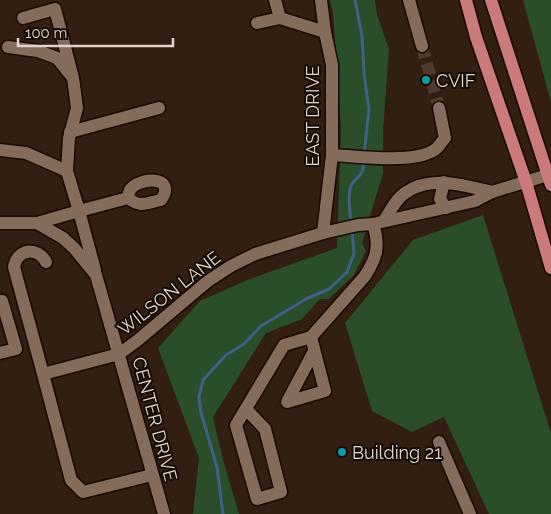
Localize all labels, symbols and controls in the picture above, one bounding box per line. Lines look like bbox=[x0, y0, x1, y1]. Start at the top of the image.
scale bar bbox=[18, 15, 172, 47]
text: 100 m bbox=[25, 24, 67, 42]
street label: EAST DRIVE bbox=[302, 65, 323, 167]
place label: CVIF bbox=[436, 70, 475, 91]
marker: CVIF bbox=[420, 74, 432, 86]
street label: WILSON LANE bbox=[114, 246, 224, 340]
street label: CENTER DRIVE bbox=[128, 355, 182, 483]
place label: Building 21 bbox=[352, 442, 442, 463]
marker: Building 21 bbox=[336, 446, 348, 458]

